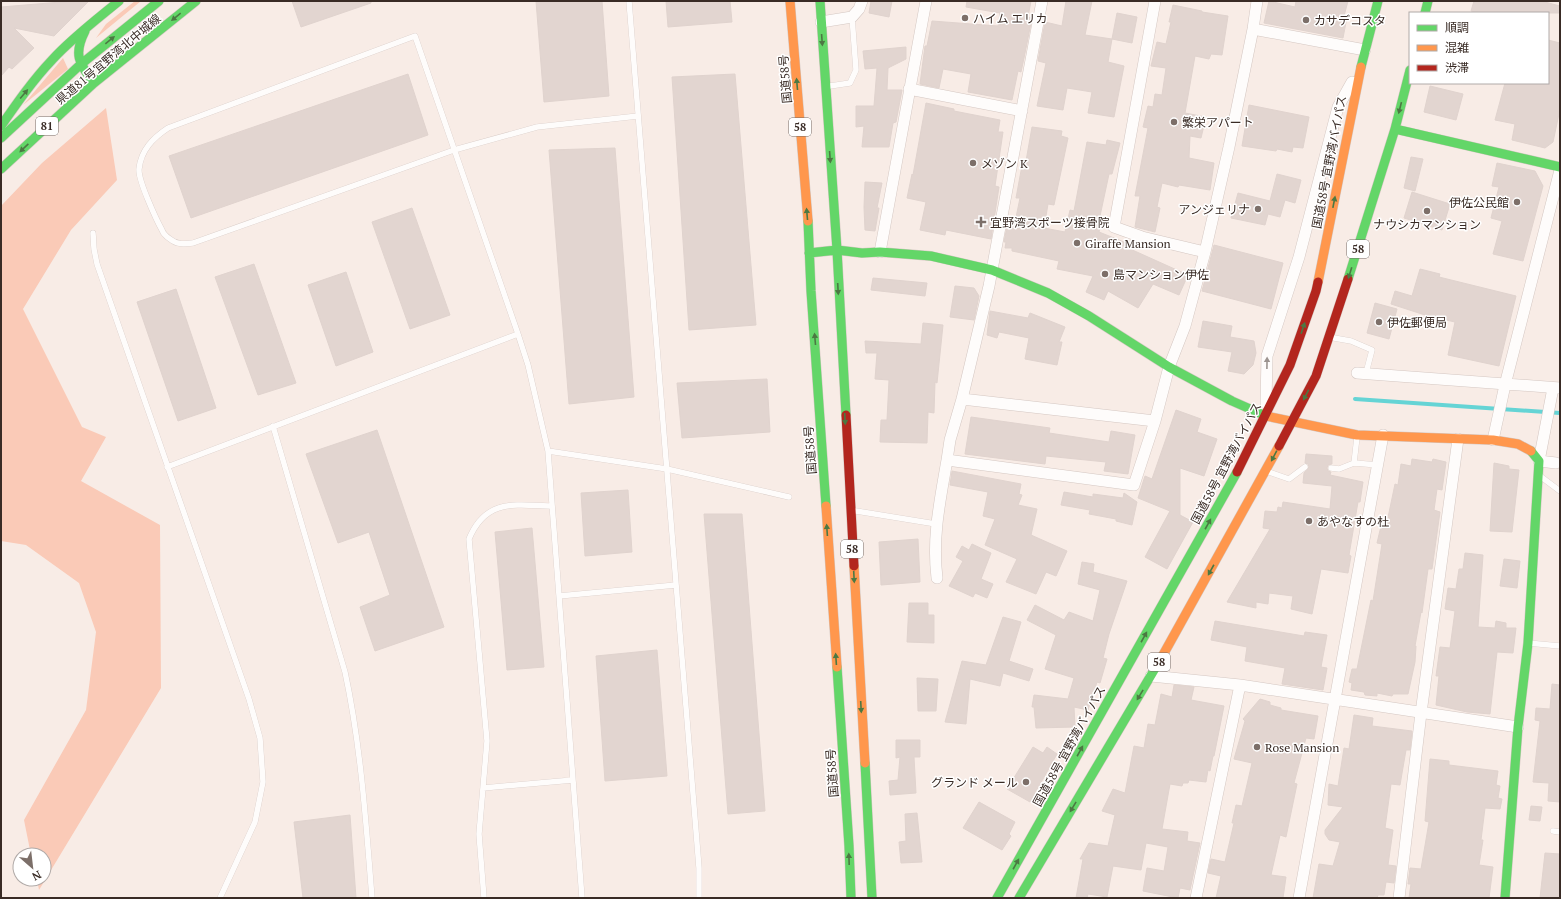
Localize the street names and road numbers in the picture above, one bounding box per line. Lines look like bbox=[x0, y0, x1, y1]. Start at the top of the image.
street label: 県道81号宜野湾北中城線 bbox=[52, 11, 164, 107]
street label: 国道58号 bbox=[775, 54, 795, 104]
street label: 国道58号 宜野湾バイパス bbox=[1309, 94, 1349, 230]
road number: 81 bbox=[36, 117, 58, 135]
road number: 58 bbox=[789, 118, 811, 136]
road number: 58 bbox=[1347, 240, 1369, 258]
street label: 国道58号 宜野湾バイパス bbox=[1188, 400, 1264, 526]
street label: 国道58号 bbox=[801, 425, 819, 475]
road number: 58 bbox=[841, 540, 863, 558]
road number: 58 bbox=[1148, 653, 1170, 671]
street label: 国道58号 宜野湾バイパス bbox=[1030, 683, 1108, 809]
street label: 国道58号 bbox=[823, 748, 841, 798]

